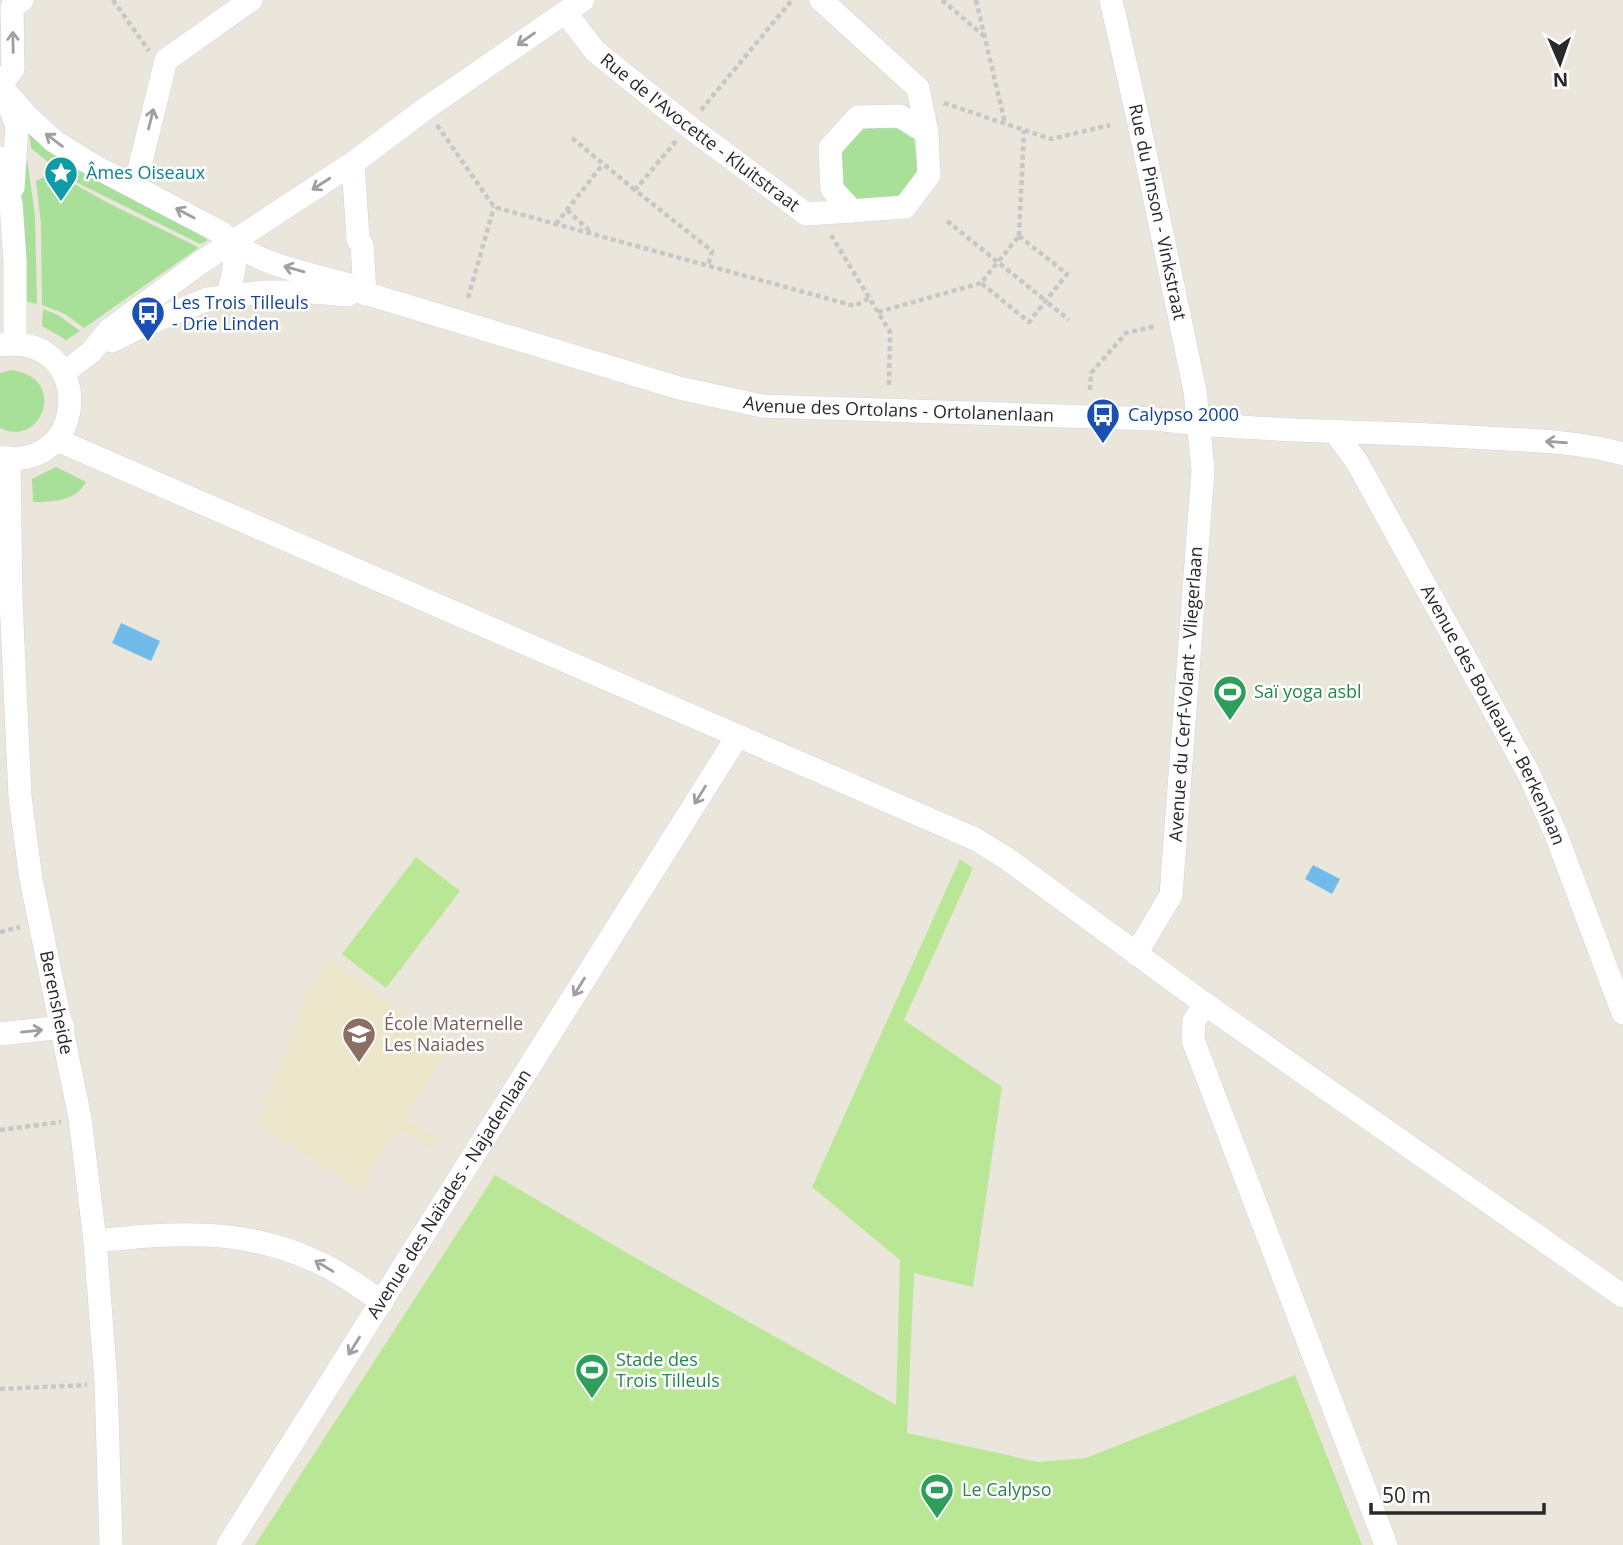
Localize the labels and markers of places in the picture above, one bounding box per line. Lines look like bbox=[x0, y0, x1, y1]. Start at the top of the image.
place icon: Âmes Oiseaux bbox=[42, 154, 80, 203]
place label: Âmes Oiseaux bbox=[86, 160, 206, 184]
place label: Les Trois Tilleuls - Drie Linden bbox=[172, 290, 308, 335]
bus stop icon: Les Trois Tilleuls - Drie Linden bbox=[129, 294, 167, 343]
bus stop icon: Calypso 2000 bbox=[1084, 396, 1122, 445]
place label: Calypso 2000 bbox=[1128, 402, 1239, 426]
sports icon: Saï yoga asbl bbox=[1211, 673, 1249, 722]
place label: Saï yoga asbl bbox=[1254, 679, 1362, 703]
place label: École Maternelle Les Naiades bbox=[384, 1011, 523, 1056]
school or university icon: École Maternelle Les Naiades bbox=[340, 1015, 378, 1064]
place label: Stade des Trois Tilleuls bbox=[616, 1347, 720, 1392]
sports icon: Stade des Trois Tilleuls bbox=[573, 1351, 611, 1400]
sports icon: Le Calypso bbox=[918, 1471, 956, 1520]
place label: Le Calypso bbox=[962, 1477, 1052, 1501]

